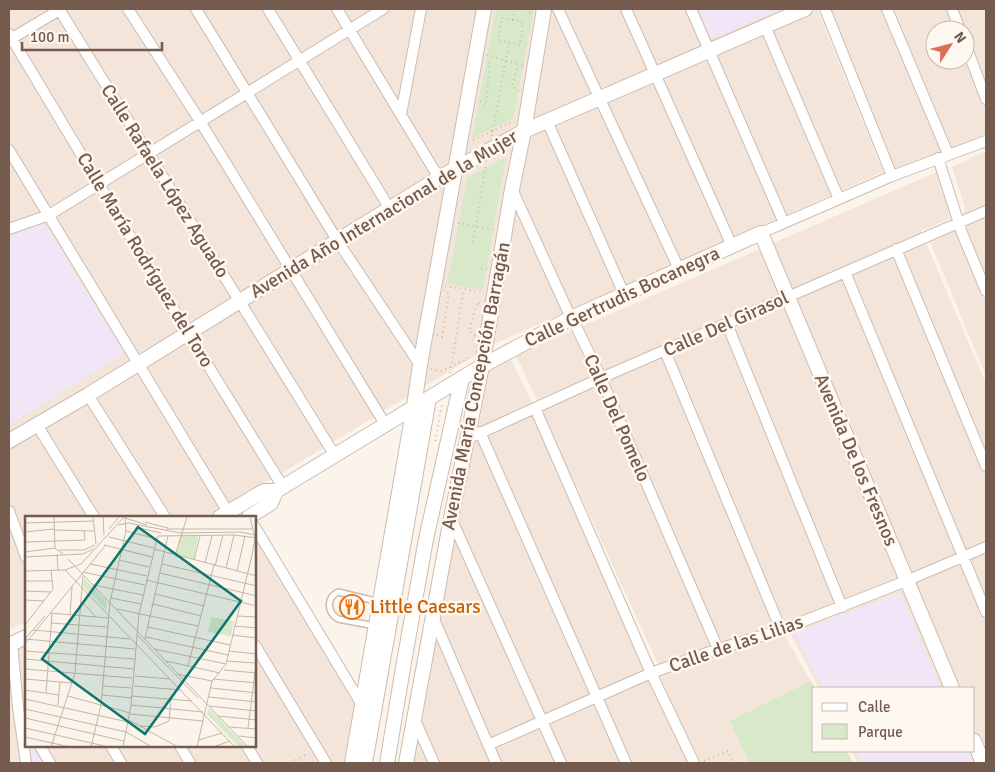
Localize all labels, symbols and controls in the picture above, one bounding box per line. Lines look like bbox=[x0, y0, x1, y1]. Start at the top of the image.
scale bar bbox=[22, 20, 162, 52]
north arrow bbox=[925, 20, 975, 70]
text: 100 m bbox=[30, 28, 70, 46]
text: N bbox=[950, 29, 970, 47]
street label: Calle Rafaela López Aguado bbox=[95, 80, 235, 283]
street label: Avenida Año Internacional de la Mujer bbox=[246, 124, 522, 304]
street label: Calle María Rodríguez del Toro bbox=[71, 148, 219, 372]
street label: Avenida María Concepción Barragán bbox=[436, 240, 516, 532]
street label: Calle Gertrudis Bocanegra bbox=[521, 241, 723, 353]
street label: Calle Del Girasol bbox=[660, 286, 792, 362]
street label: Calle Del Pomelo bbox=[578, 351, 656, 486]
street label: Avenida De los Fresnos bbox=[809, 370, 903, 550]
inset map bbox=[25, 516, 256, 747]
restaurant icon: Little Caesars bbox=[339, 594, 365, 620]
place label: Little Caesars bbox=[370, 595, 481, 619]
street label: Calle de las Lilias bbox=[666, 610, 806, 678]
legend bbox=[812, 687, 975, 752]
text: Calle bbox=[858, 698, 891, 716]
text: Parque bbox=[858, 723, 903, 741]

